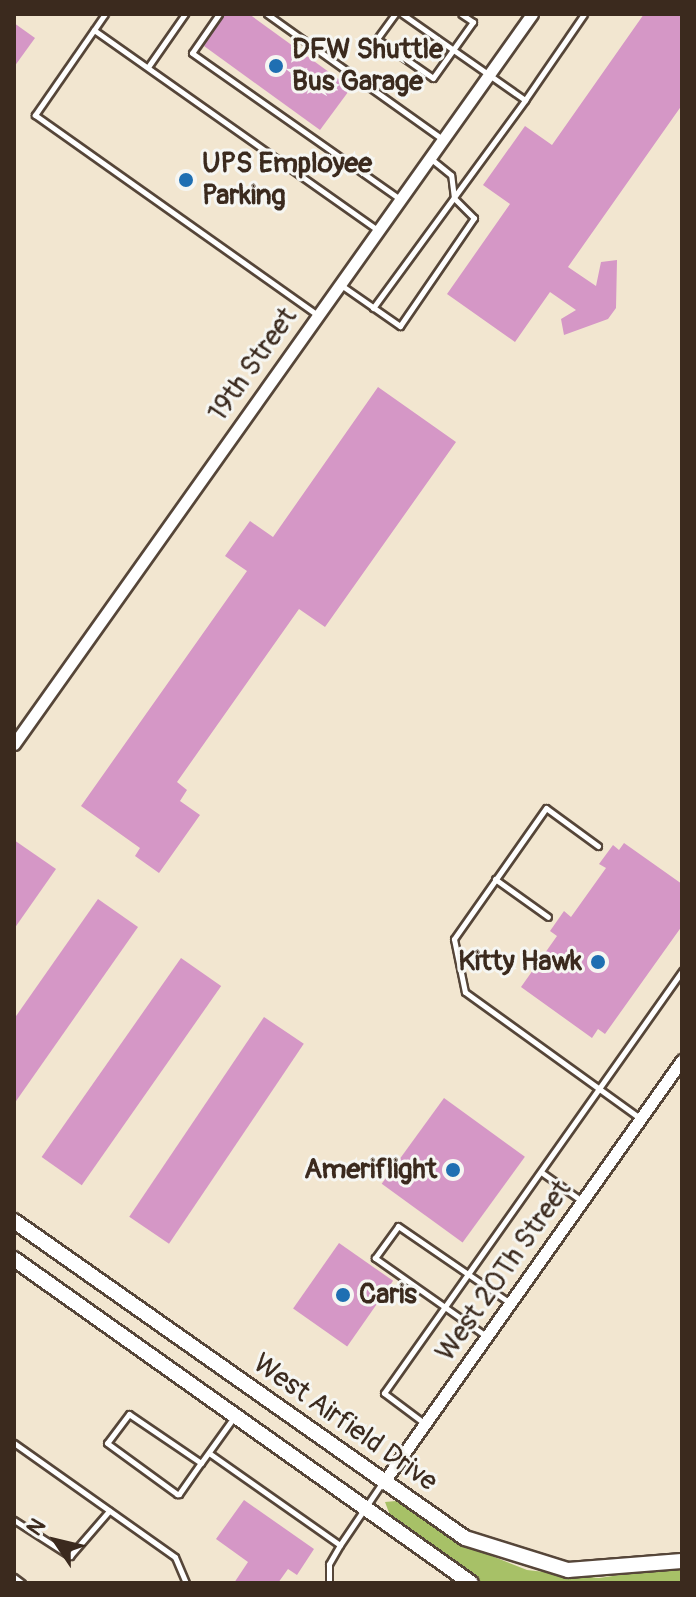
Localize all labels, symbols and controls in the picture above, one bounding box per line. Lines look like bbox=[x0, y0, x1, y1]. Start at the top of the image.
place label: DFW Shuttle Bus Garage bbox=[292, 33, 443, 99]
marker: DFW Shuttle Bus Garage bbox=[267, 57, 285, 75]
place label: UPS Employee Parking bbox=[202, 147, 372, 213]
marker: UPS Employee Parking bbox=[177, 171, 195, 189]
street label: 19th Street bbox=[201, 301, 305, 429]
place label: Kitty Hawk bbox=[458, 945, 582, 979]
marker: Kitty Hawk bbox=[589, 953, 607, 971]
place label: Ameriflight bbox=[304, 1153, 437, 1187]
marker: Ameriflight bbox=[444, 1161, 462, 1179]
street label: West 20Th Street bbox=[429, 1174, 579, 1368]
place label: Caris bbox=[359, 1278, 417, 1312]
marker: Caris bbox=[334, 1286, 352, 1304]
street label: West Airfield Drive bbox=[246, 1347, 444, 1499]
north arrow bbox=[16, 1501, 96, 1581]
text: N bbox=[21, 1513, 52, 1541]

